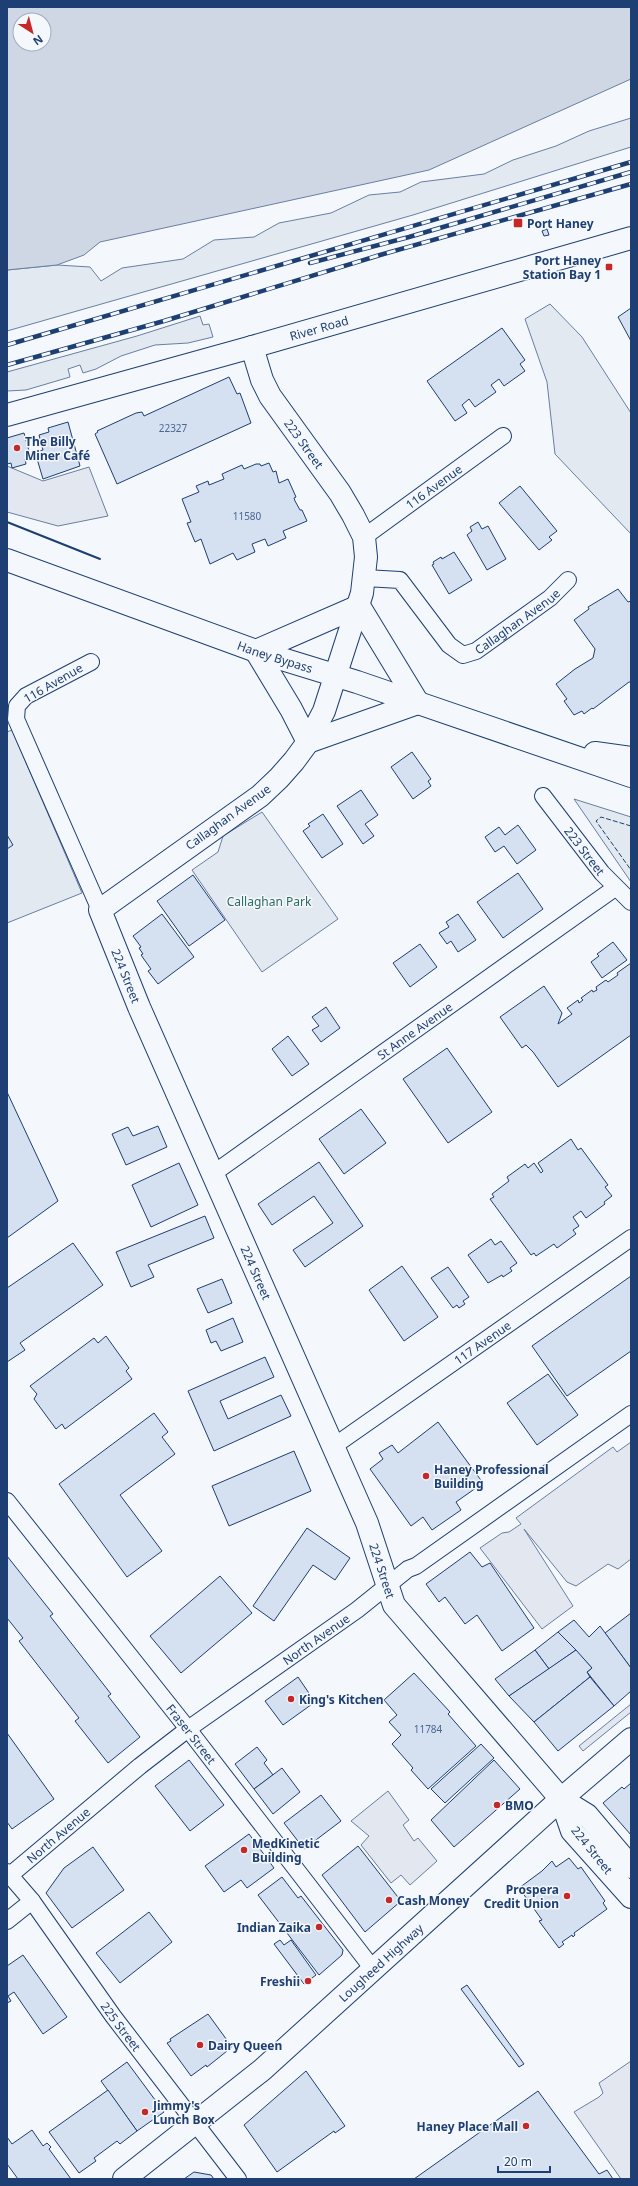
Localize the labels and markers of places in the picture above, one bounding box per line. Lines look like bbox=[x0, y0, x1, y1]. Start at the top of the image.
place label: Port Haney bbox=[527, 215, 594, 232]
marker: Port Haney bbox=[512, 217, 524, 229]
place label: Port Haney Station Bay 1 bbox=[523, 252, 601, 283]
marker: Port Haney Station Bay 1 bbox=[604, 262, 614, 272]
place label: The Billy Miner Café bbox=[25, 433, 90, 464]
marker: The Billy Miner Café bbox=[12, 443, 22, 453]
place label: Haney Professional Building bbox=[434, 1461, 549, 1492]
marker: Haney Professional Building bbox=[421, 1471, 431, 1481]
place label: King's Kitchen bbox=[299, 1691, 384, 1708]
marker: King's Kitchen bbox=[286, 1694, 296, 1704]
place label: BMO bbox=[505, 1797, 534, 1814]
marker: BMO bbox=[492, 1800, 502, 1810]
place label: MedKinetic Building bbox=[252, 1835, 320, 1866]
marker: MedKinetic Building bbox=[239, 1845, 249, 1855]
place label: Prospera Credit Union bbox=[484, 1881, 559, 1912]
marker: Prospera Credit Union bbox=[562, 1891, 572, 1901]
place label: Cash Money bbox=[397, 1892, 469, 1909]
marker: Cash Money bbox=[384, 1895, 394, 1905]
place label: Indian Zaika bbox=[237, 1919, 311, 1936]
marker: Indian Zaika bbox=[314, 1922, 324, 1932]
place label: Freshii bbox=[260, 1973, 300, 1990]
marker: Freshii bbox=[303, 1976, 313, 1986]
place label: Dairy Queen bbox=[208, 2037, 282, 2054]
marker: Dairy Queen bbox=[195, 2040, 205, 2050]
place label: Jimmy's Lunch Box bbox=[152, 2097, 215, 2128]
marker: Jimmy's Lunch Box bbox=[140, 2107, 150, 2117]
place label: Haney Place Mall bbox=[417, 2118, 518, 2135]
marker: Haney Place Mall bbox=[521, 2121, 531, 2131]

